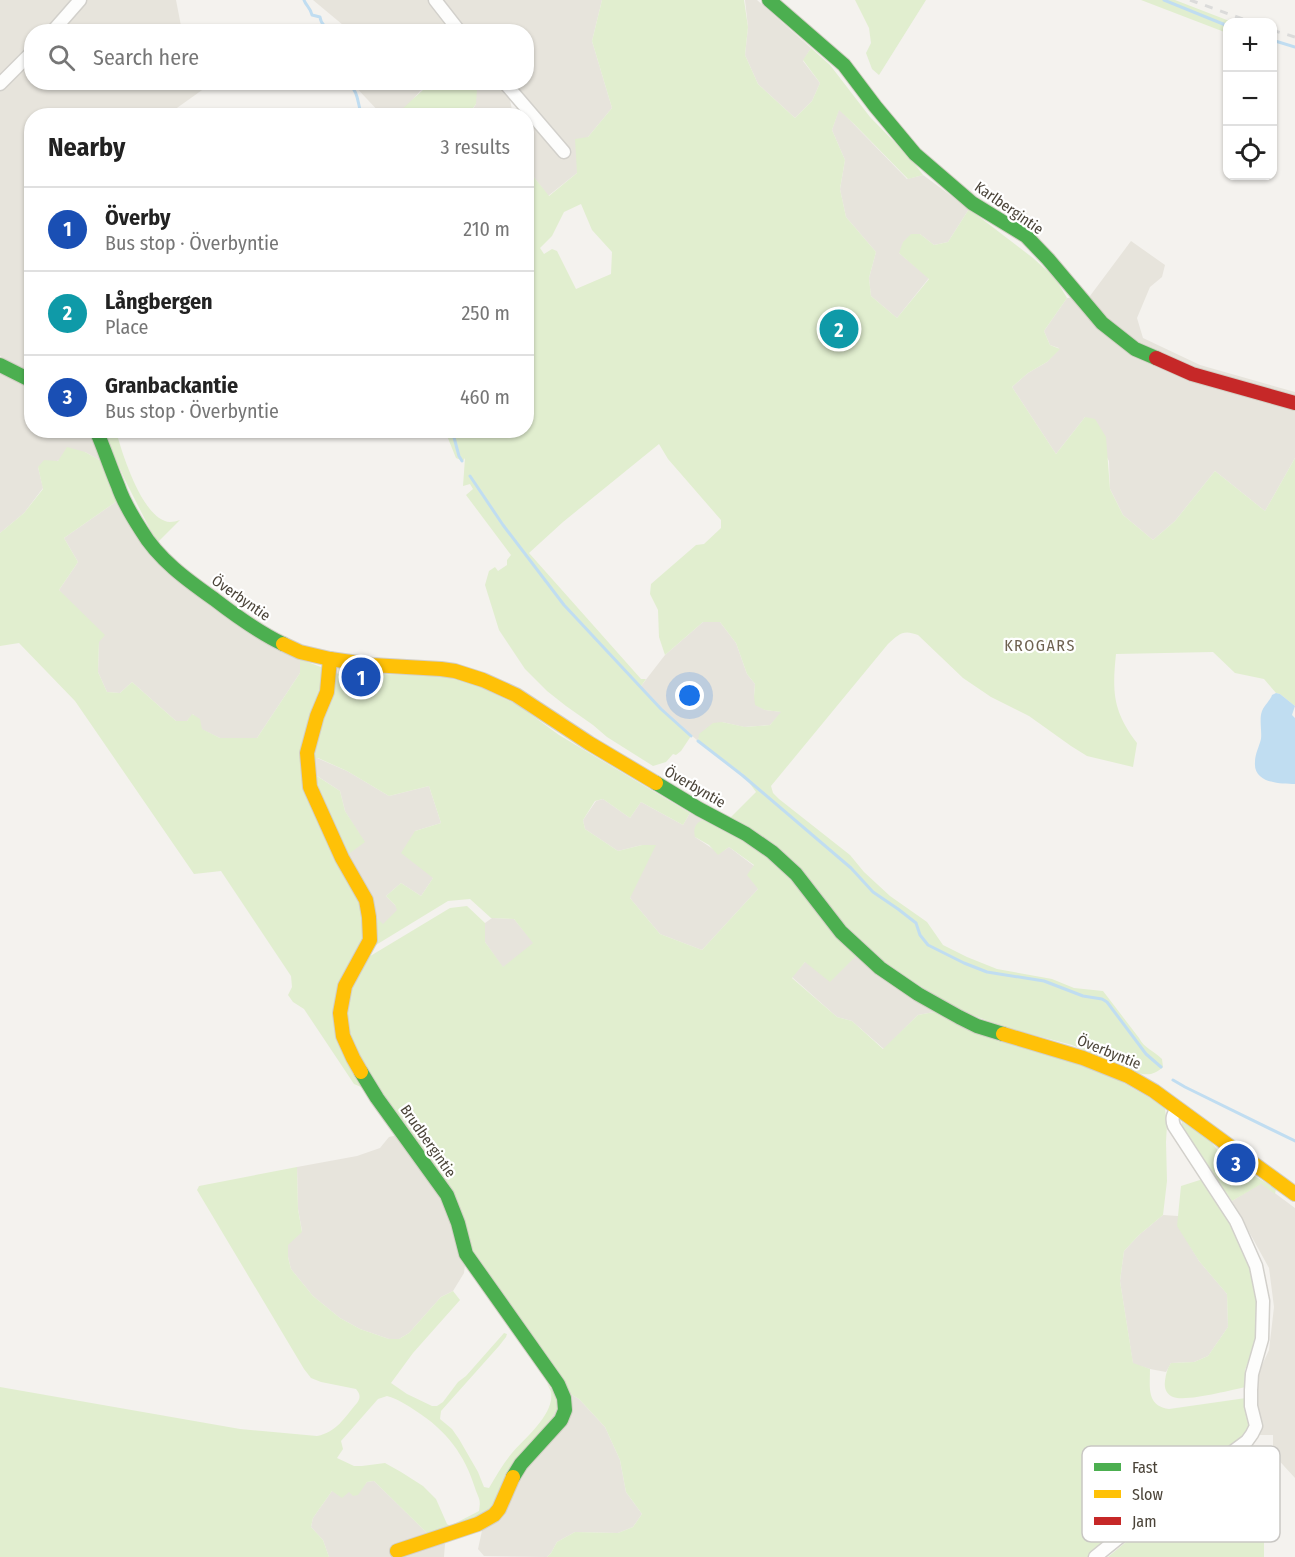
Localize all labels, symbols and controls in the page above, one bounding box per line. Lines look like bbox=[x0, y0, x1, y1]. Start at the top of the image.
map controls bbox=[1223, 18, 1277, 180]
button: + bbox=[1223, 18, 1277, 72]
search box bbox=[24, 24, 534, 90]
icon: search bbox=[45, 41, 78, 74]
text: Search here bbox=[93, 44, 199, 71]
button: − bbox=[1223, 72, 1277, 126]
button: locate bbox=[1223, 126, 1277, 180]
text: Nearby bbox=[48, 132, 125, 163]
text: 3 results bbox=[441, 135, 510, 159]
street label: Karlbergintie bbox=[971, 178, 1047, 238]
text: Överby bbox=[105, 204, 170, 231]
text: 1 bbox=[63, 217, 72, 241]
text: 210 m bbox=[463, 217, 510, 241]
text: Bus stop · Överbyntie bbox=[105, 231, 279, 255]
text: Långbergen bbox=[105, 288, 213, 315]
text: 2 bbox=[63, 301, 72, 325]
text: 250 m bbox=[462, 301, 510, 325]
pin: 2 bbox=[820, 306, 858, 352]
text: Place bbox=[105, 315, 148, 339]
text: Granbackantie bbox=[105, 372, 238, 399]
text: 3 bbox=[63, 385, 72, 409]
text: 460 m bbox=[460, 385, 510, 409]
text: Bus stop · Överbyntie bbox=[105, 399, 279, 423]
street label: Överbyntie bbox=[208, 571, 274, 625]
district label: KROGARS bbox=[1004, 636, 1076, 655]
pin: 1 bbox=[342, 654, 380, 700]
your location bbox=[675, 681, 704, 710]
street label: Överbyntie bbox=[661, 762, 729, 812]
street label: Överbyntie bbox=[1074, 1031, 1144, 1073]
street label: Brudbergintie bbox=[396, 1101, 460, 1181]
pin: 3 bbox=[1216, 1140, 1256, 1186]
legend bbox=[1082, 1446, 1280, 1542]
text: Fast bbox=[1132, 1458, 1159, 1477]
text: Slow bbox=[1132, 1485, 1163, 1504]
text: Jam bbox=[1132, 1512, 1157, 1531]

